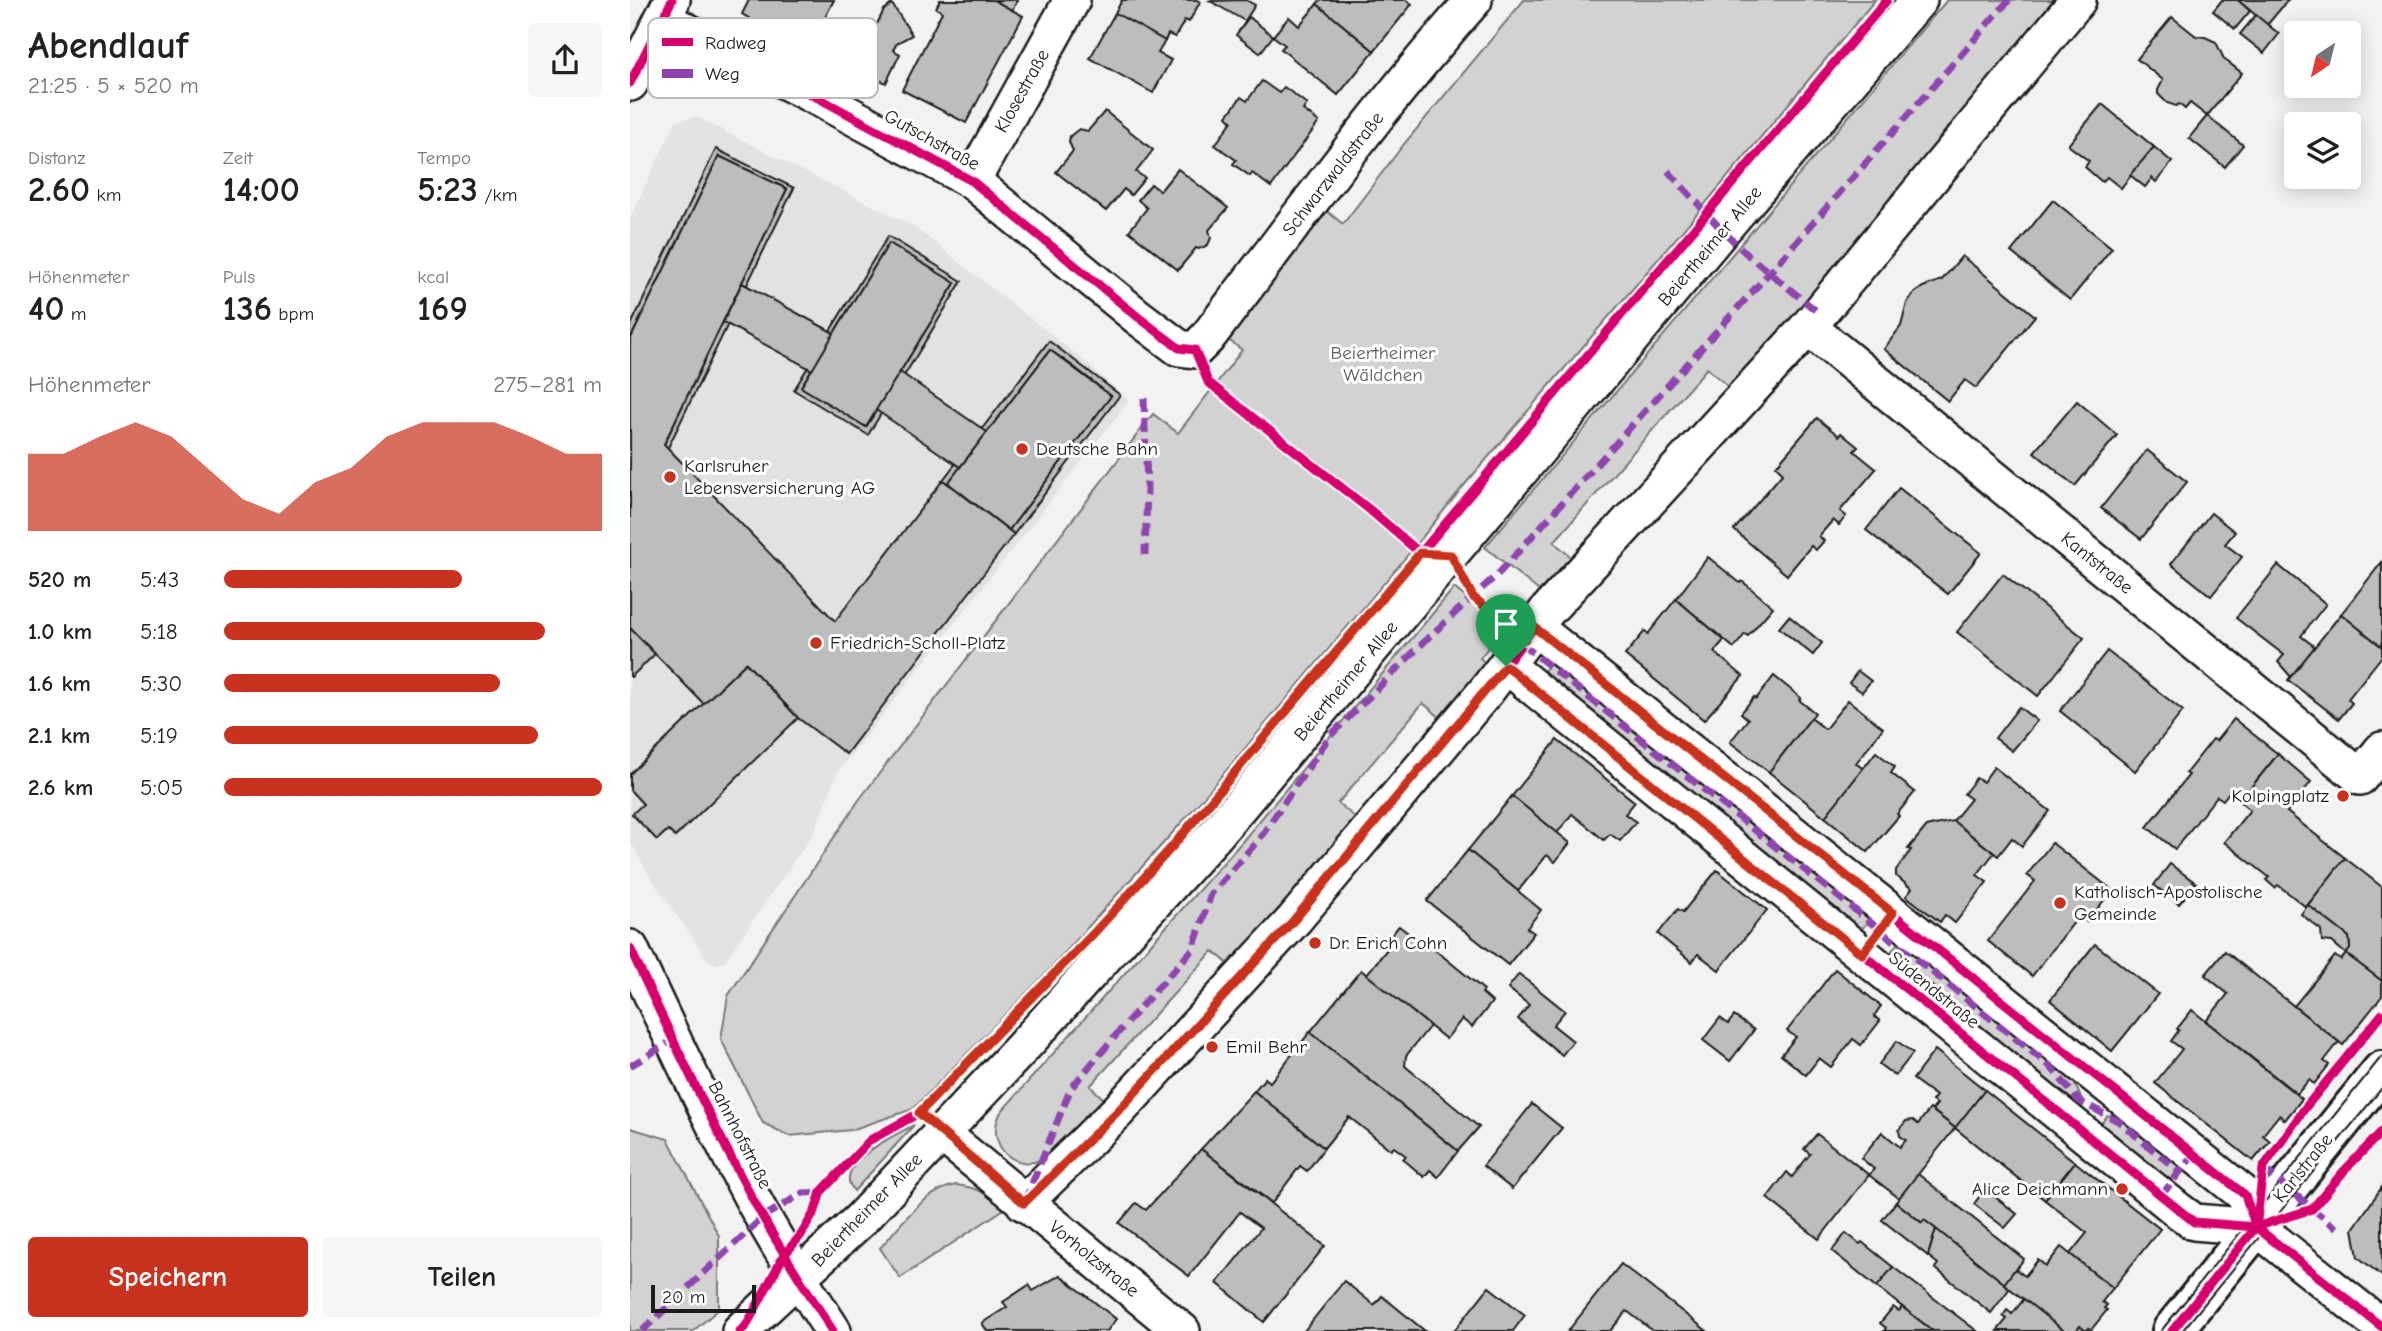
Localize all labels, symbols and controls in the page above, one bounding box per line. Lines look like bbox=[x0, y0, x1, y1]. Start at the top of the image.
legend bbox=[648, 18, 878, 98]
north arrow bbox=[2284, 21, 2361, 98]
map controls bbox=[2284, 21, 2361, 189]
button: share bbox=[528, 23, 602, 97]
text: Abendlauf bbox=[28, 24, 188, 68]
text: Radweg bbox=[705, 32, 767, 54]
street label: Klosestraße bbox=[990, 45, 1054, 137]
text: Weg bbox=[705, 63, 740, 85]
text: 21:25 · 5 × 520 m bbox=[28, 72, 199, 99]
street label: Gutschstraße bbox=[880, 105, 984, 175]
street label: Schwarzwaldstraße bbox=[1278, 108, 1388, 240]
button: layers bbox=[2284, 112, 2361, 189]
text: Distanz bbox=[28, 147, 86, 169]
text: Zeit bbox=[223, 147, 253, 169]
text: Tempo bbox=[417, 147, 471, 169]
text: 2.60 bbox=[28, 169, 90, 210]
text: 14:00 bbox=[223, 169, 300, 210]
text: 5:23 bbox=[417, 169, 478, 210]
street label: Beiertheimer Allee bbox=[1653, 182, 1767, 310]
text: km bbox=[90, 184, 121, 206]
text: /km bbox=[478, 184, 517, 206]
text: Höhenmeter bbox=[28, 266, 129, 288]
text: Puls bbox=[223, 266, 255, 288]
text: kcal bbox=[417, 266, 449, 288]
text: 40 bbox=[28, 288, 64, 329]
text: 136 bbox=[223, 288, 272, 329]
text: 169 bbox=[417, 288, 468, 329]
text: m bbox=[64, 303, 87, 325]
text: bpm bbox=[272, 303, 314, 325]
park label: Beiertheimer Wäldchen bbox=[1331, 342, 1436, 386]
text: Höhenmeter bbox=[28, 371, 150, 398]
text: 275–281 m bbox=[493, 371, 602, 398]
place label: Deutsche Bahn bbox=[1036, 438, 1158, 460]
marker: Deutsche Bahn bbox=[1014, 441, 1030, 457]
place label: Karlsruher Lebensversicherung AG bbox=[684, 455, 875, 499]
marker: Karlsruher Lebensversicherung AG bbox=[662, 469, 678, 485]
street label: Kantstraße bbox=[2057, 527, 2137, 599]
text: 520 m bbox=[28, 566, 91, 593]
text: 5:43 bbox=[140, 566, 179, 593]
pin bbox=[1476, 594, 1536, 666]
icon: arrive bbox=[1487, 605, 1525, 643]
street label: Beiertheimer Allee bbox=[1289, 617, 1403, 745]
text: 1.0 km bbox=[28, 618, 92, 645]
text: 5:18 bbox=[140, 618, 178, 645]
place label: Friedrich-Scholl-Platz bbox=[830, 632, 1005, 654]
marker: Friedrich-Scholl-Platz bbox=[808, 635, 824, 651]
text: 1.6 km bbox=[28, 670, 91, 697]
text: 5:30 bbox=[140, 670, 182, 697]
text: 2.1 km bbox=[28, 722, 90, 749]
text: 5:19 bbox=[140, 722, 178, 749]
text: 2.6 km bbox=[28, 774, 93, 801]
text: 5:05 bbox=[140, 774, 183, 801]
place label: Kolpingplatz bbox=[2231, 785, 2329, 807]
marker: Kolpingplatz bbox=[2335, 788, 2351, 804]
place label: Katholisch-Apostolische Gemeinde bbox=[2074, 881, 2263, 925]
marker: Katholisch-Apostolische Gemeinde bbox=[2052, 895, 2068, 911]
place label: Dr. Erich Cohn bbox=[1329, 932, 1447, 954]
marker: Dr. Erich Cohn bbox=[1307, 935, 1323, 951]
street label: Südendstraße bbox=[1884, 947, 1984, 1033]
place label: Emil Behr bbox=[1226, 1036, 1307, 1058]
marker: Emil Behr bbox=[1204, 1039, 1220, 1055]
street label: Bahnhofstraße bbox=[704, 1078, 776, 1192]
street label: Karlstraße bbox=[2269, 1129, 2337, 1207]
street label: Beiertheimer Allee bbox=[807, 1149, 927, 1271]
place label: Alice Deichmann bbox=[1972, 1178, 2108, 1200]
marker: Alice Deichmann bbox=[2114, 1181, 2130, 1197]
street label: Vorholzstraße bbox=[1045, 1216, 1143, 1302]
button: Speichern bbox=[28, 1237, 308, 1317]
button: Teilen bbox=[322, 1237, 602, 1317]
scale bar bbox=[651, 1282, 756, 1314]
text: 20 m bbox=[662, 1286, 706, 1308]

